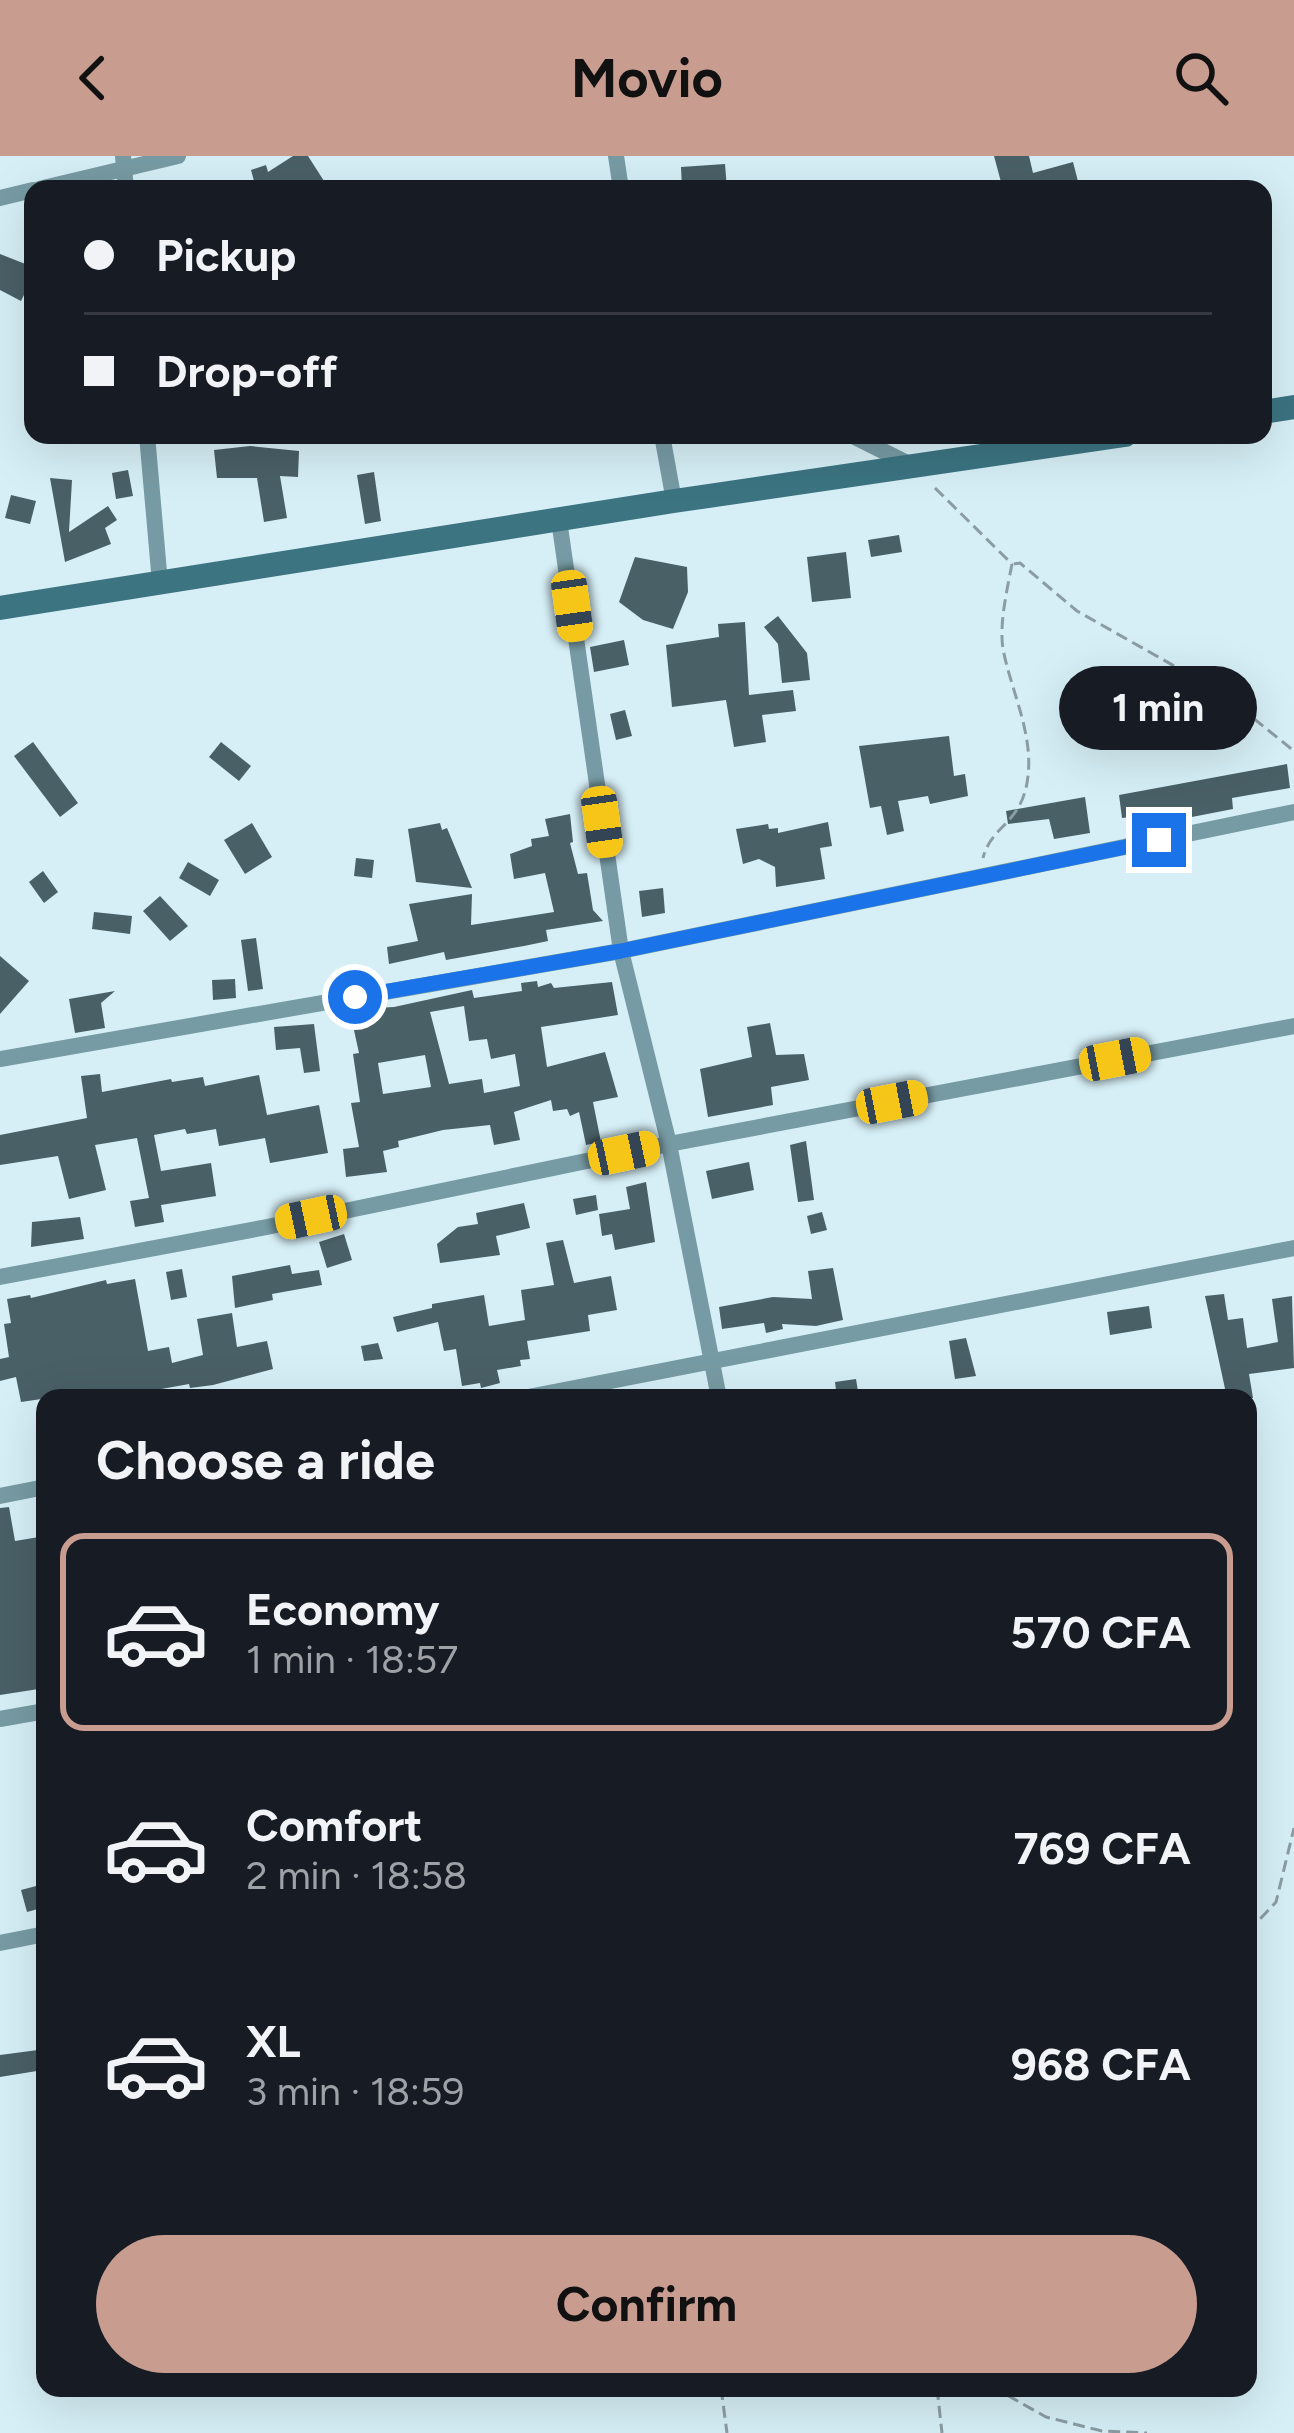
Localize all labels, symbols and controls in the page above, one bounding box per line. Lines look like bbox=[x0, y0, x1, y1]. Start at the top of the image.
icon: back bbox=[60, 45, 126, 111]
icon: search bbox=[1168, 45, 1234, 111]
text: Movio bbox=[571, 46, 723, 111]
text: Pickup bbox=[156, 228, 296, 282]
text: Drop-off bbox=[156, 344, 338, 398]
car bbox=[549, 568, 595, 644]
callout: 1 min bbox=[1060, 666, 1258, 750]
text: 1 min bbox=[1112, 684, 1204, 731]
car bbox=[579, 784, 625, 860]
route end bbox=[1132, 813, 1186, 867]
route start bbox=[328, 970, 382, 1024]
car bbox=[1076, 1034, 1154, 1084]
car bbox=[853, 1077, 931, 1127]
car bbox=[585, 1128, 663, 1178]
car bbox=[272, 1192, 350, 1242]
text: Choose a ride bbox=[96, 1428, 435, 1493]
icon: car bbox=[102, 1578, 210, 1686]
text: Economy bbox=[246, 1582, 439, 1636]
text: 570 CFA bbox=[1010, 1605, 1191, 1659]
text: 1 min · 18:57 bbox=[246, 1636, 458, 1683]
icon: car bbox=[102, 1794, 210, 1902]
text: Comfort bbox=[246, 1798, 422, 1852]
text: 769 CFA bbox=[1013, 1821, 1191, 1875]
text: 2 min · 18:58 bbox=[246, 1852, 467, 1899]
icon: car bbox=[102, 2010, 210, 2118]
text: XL bbox=[246, 2014, 301, 2068]
text: 968 CFA bbox=[1011, 2037, 1191, 2091]
text: 3 min · 18:59 bbox=[246, 2068, 464, 2115]
button: Confirm bbox=[96, 2235, 1197, 2373]

